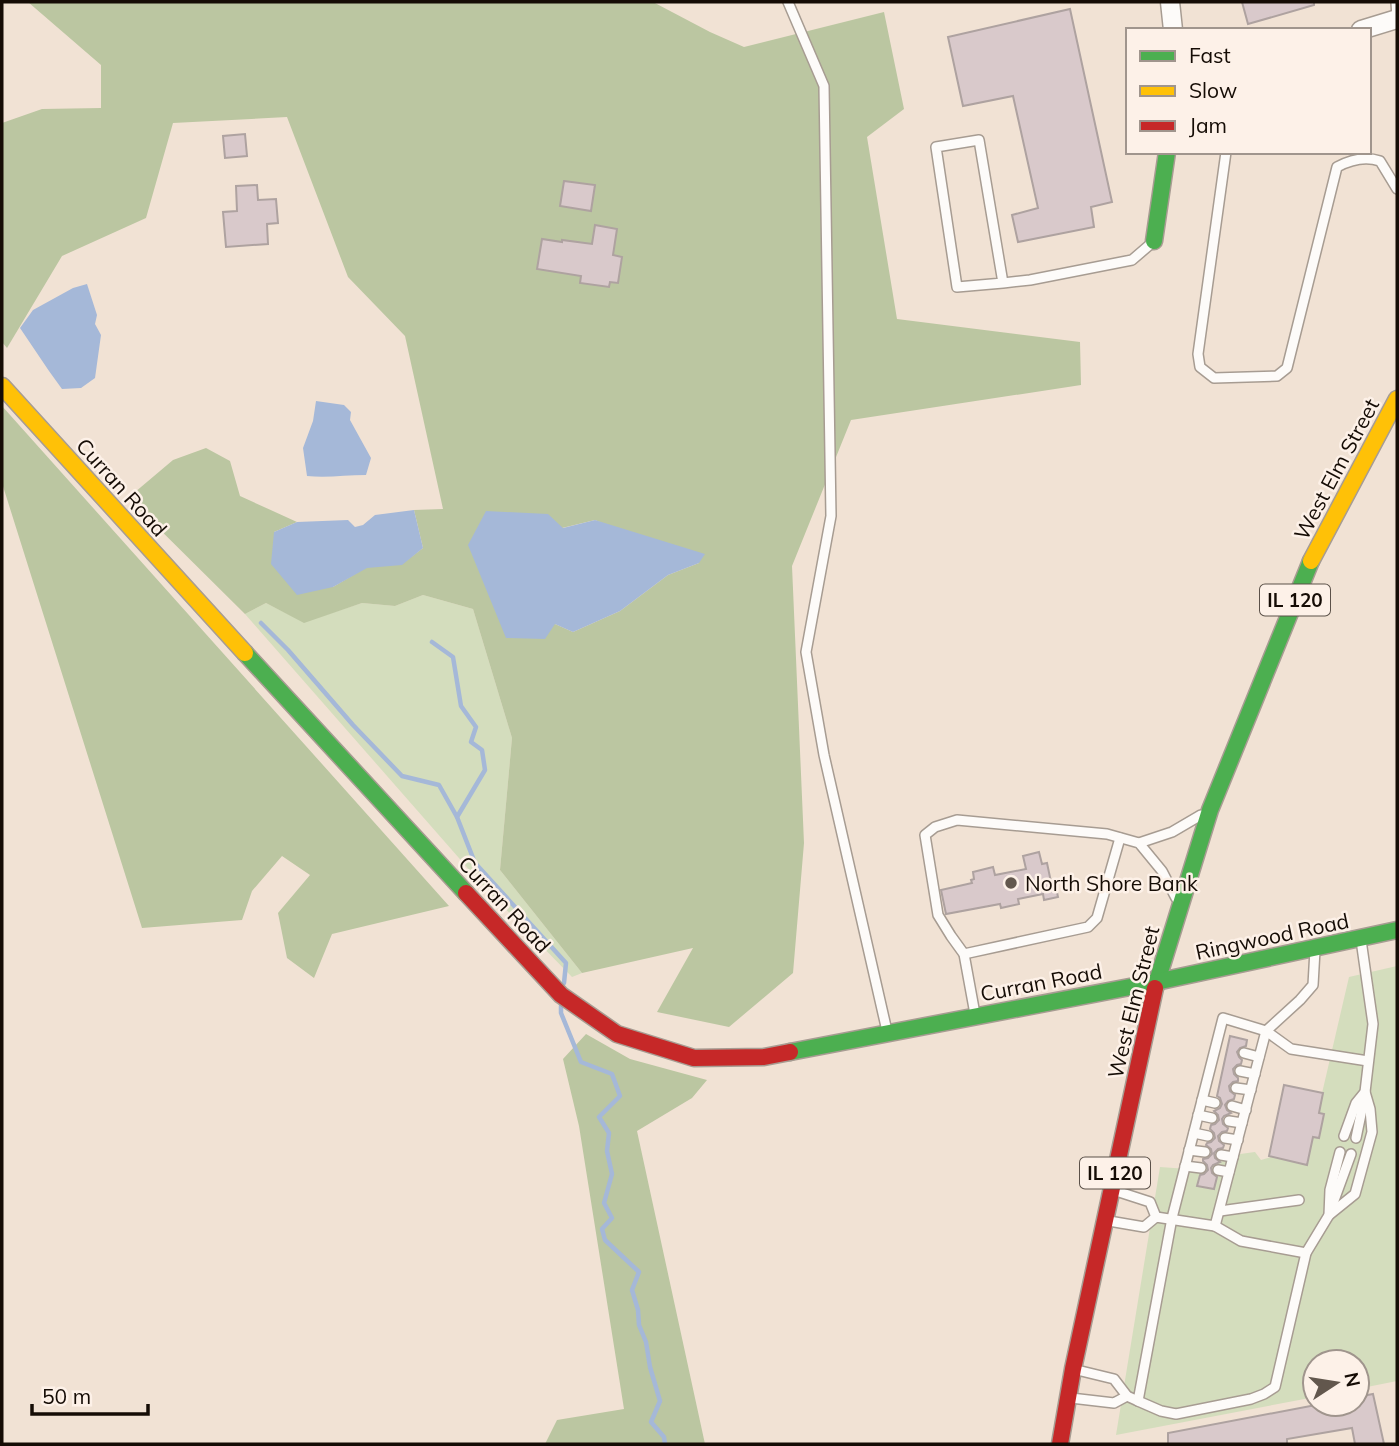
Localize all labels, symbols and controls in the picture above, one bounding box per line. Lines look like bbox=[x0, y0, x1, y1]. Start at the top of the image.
legend bbox=[1126, 28, 1371, 154]
text: Fast bbox=[1189, 42, 1231, 68]
text: Slow bbox=[1189, 77, 1237, 103]
text: Jam bbox=[1189, 112, 1227, 138]
street label: West Elm Street bbox=[1288, 394, 1384, 544]
street label: Curran Road bbox=[71, 432, 173, 542]
road number: IL 120 bbox=[1260, 584, 1330, 615]
street label: Curran Road bbox=[453, 850, 557, 958]
place label: North Shore Bank bbox=[1025, 870, 1198, 896]
marker: North Shore Bank bbox=[1003, 875, 1019, 891]
street label: Ringwood Road bbox=[1193, 907, 1351, 965]
street label: West Elm Street bbox=[1102, 923, 1164, 1081]
street label: Curran Road bbox=[978, 957, 1104, 1007]
road number: IL 120 bbox=[1080, 1158, 1150, 1189]
north arrow bbox=[1301, 1348, 1371, 1418]
text: N bbox=[1339, 1370, 1366, 1389]
scale bar bbox=[32, 1372, 147, 1416]
text: 50 m bbox=[42, 1383, 91, 1409]

